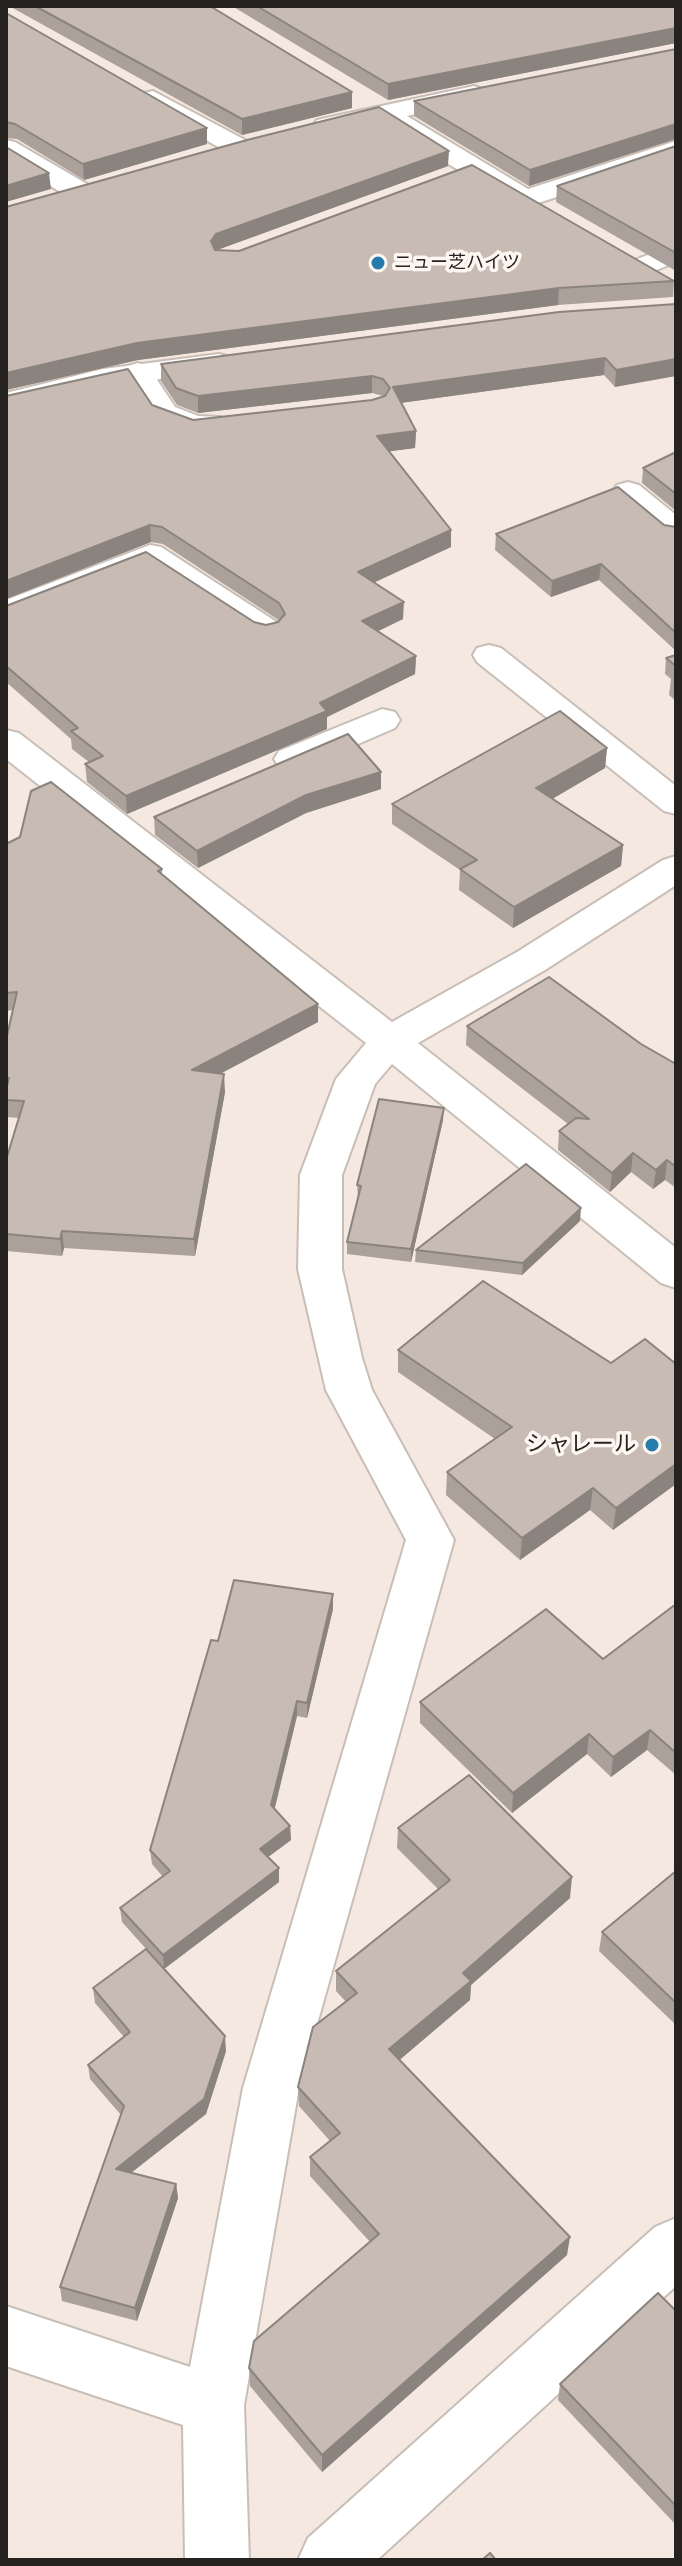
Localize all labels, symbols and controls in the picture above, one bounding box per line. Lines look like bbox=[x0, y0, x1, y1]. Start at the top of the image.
place label: ニュー芝ハイツ bbox=[394, 252, 520, 274]
marker: ニュー芝ハイツ bbox=[369, 254, 387, 272]
place label: シャレール bbox=[526, 1432, 636, 1458]
marker: シャレール bbox=[643, 1436, 661, 1454]

